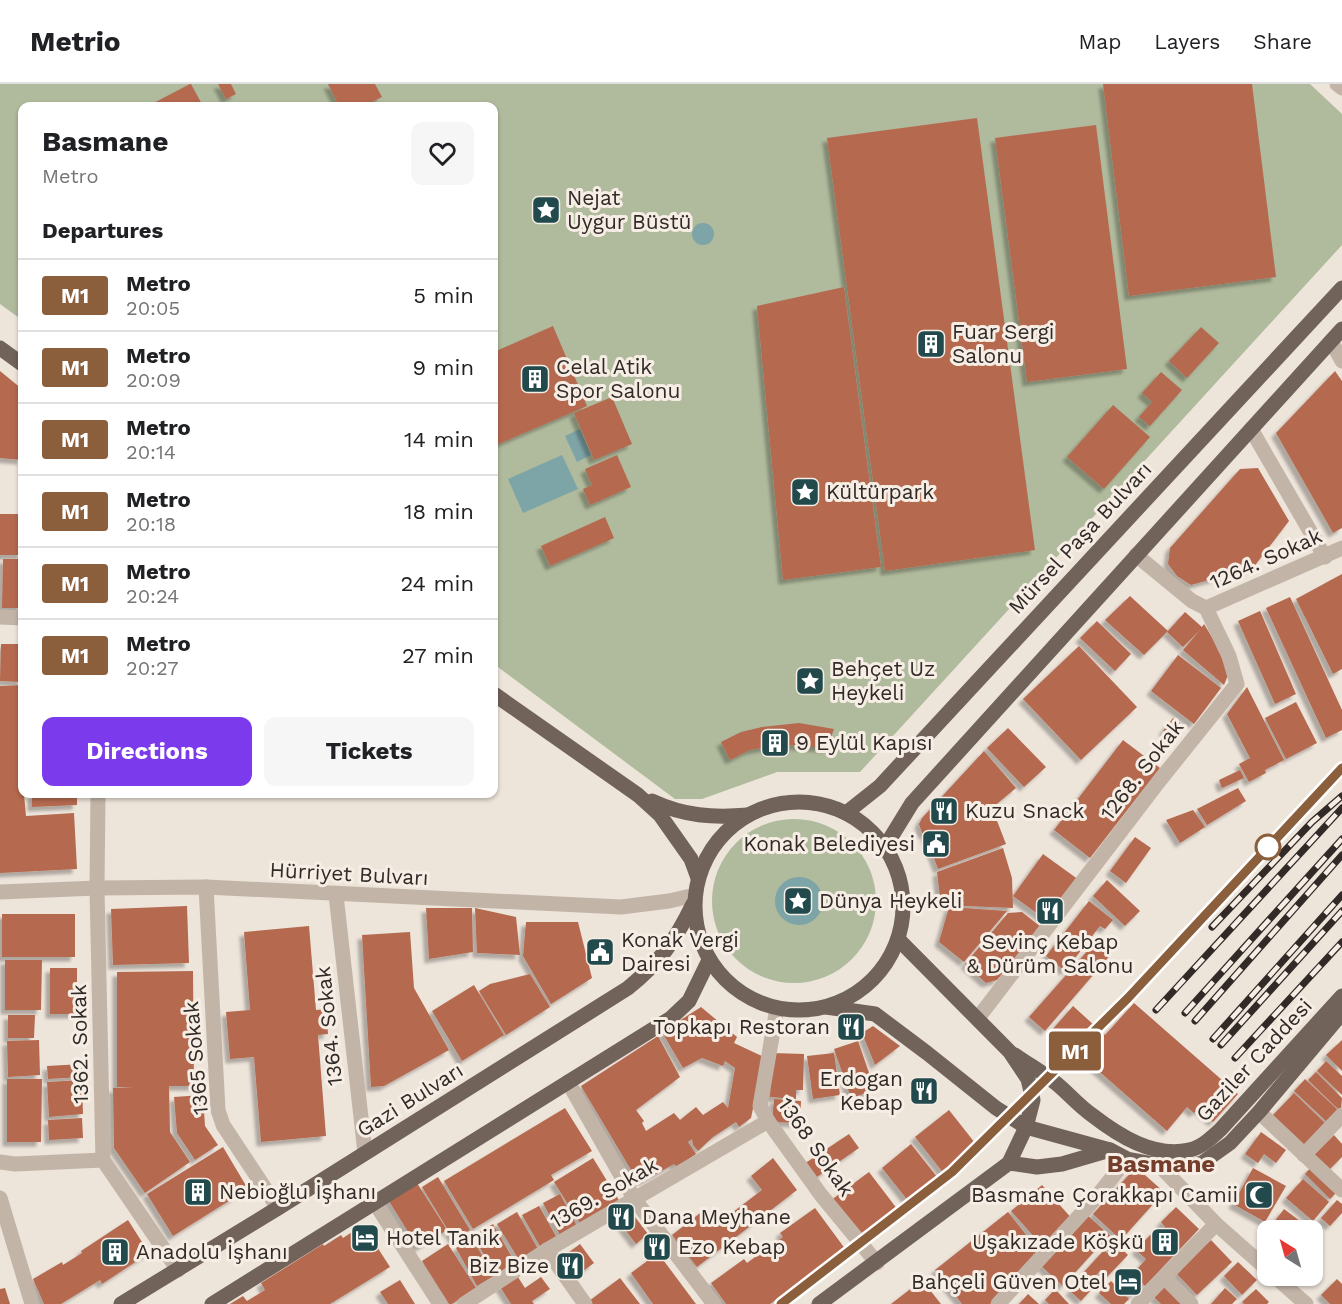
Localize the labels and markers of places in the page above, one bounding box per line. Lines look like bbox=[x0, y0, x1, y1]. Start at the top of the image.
place label: Nejat Uygur Büstü bbox=[567, 185, 692, 234]
place icon: Nejat Uygur Büstü bbox=[530, 194, 562, 226]
place label: Fuar Sergi Salonu bbox=[952, 319, 1054, 368]
building icon: Fuar Sergi Salonu bbox=[915, 328, 947, 360]
place label: Celal Atik Spor Salonu bbox=[556, 354, 681, 403]
building icon: Celal Atik Spor Salonu bbox=[519, 363, 551, 395]
place icon: Kültürpark bbox=[789, 476, 821, 508]
place label: Kültürpark bbox=[826, 479, 934, 504]
place label: Behçet Uz Heykeli bbox=[831, 656, 935, 705]
place icon: Behçet Uz Heykeli bbox=[794, 665, 826, 697]
building icon: 9 Eylül Kapısı bbox=[759, 727, 791, 759]
place label: 9 Eylül Kapısı bbox=[796, 730, 933, 755]
restaurant icon: Kuzu Snack bbox=[928, 795, 960, 827]
place label: Kuzu Snack bbox=[965, 798, 1085, 823]
public building icon: Konak Belediyesi bbox=[920, 828, 952, 860]
place label: Konak Belediyesi bbox=[743, 831, 915, 856]
unlabelled marker bbox=[1255, 834, 1281, 860]
place icon: Dünya Heykeli bbox=[782, 885, 814, 917]
place label: Dünya Heykeli bbox=[819, 888, 962, 913]
restaurant icon: Sevinç Kebap & Dürüm Salonu bbox=[1034, 895, 1066, 927]
place label: Konak Vergi Dairesi bbox=[621, 927, 739, 976]
place label: Sevinç Kebap & Dürüm Salonu bbox=[966, 929, 1134, 978]
public building icon: Konak Vergi Dairesi bbox=[584, 936, 616, 968]
restaurant icon: Topkapı Restoran bbox=[835, 1011, 867, 1043]
place label: Topkapı Restoran bbox=[653, 1014, 830, 1039]
place label: Erdogan Kebap bbox=[820, 1066, 903, 1115]
restaurant icon: Erdogan Kebap bbox=[908, 1075, 940, 1107]
building icon: Nebioğlu İşhanı bbox=[182, 1176, 214, 1208]
place label: Nebioğlu İşhanı bbox=[219, 1179, 376, 1204]
mosque icon: Basmane Çorakkapı Camii bbox=[1243, 1179, 1275, 1211]
place label: Basmane Çorakkapı Camii bbox=[971, 1182, 1238, 1207]
restaurant icon: Dana Meyhane bbox=[605, 1201, 637, 1233]
place label: Dana Meyhane bbox=[642, 1204, 791, 1229]
hotel icon: Hotel Tanik bbox=[349, 1222, 381, 1254]
place label: Hotel Tanik bbox=[386, 1225, 500, 1250]
building icon: Uşakızade Köşkü bbox=[1149, 1226, 1181, 1258]
place label: Uşakızade Köşkü bbox=[972, 1229, 1144, 1254]
restaurant icon: Ezo Kebap bbox=[641, 1231, 673, 1263]
place label: Ezo Kebap bbox=[678, 1234, 785, 1259]
building icon: Anadolu İşhanı bbox=[99, 1236, 131, 1268]
place label: Anadolu İşhanı bbox=[136, 1239, 288, 1264]
restaurant icon: Biz Bize bbox=[554, 1250, 586, 1282]
place label: Biz Bize bbox=[469, 1253, 549, 1278]
hotel icon: Bahçeli Güven Otel bbox=[1112, 1266, 1144, 1298]
place label: Bahçeli Güven Otel bbox=[911, 1269, 1108, 1294]

